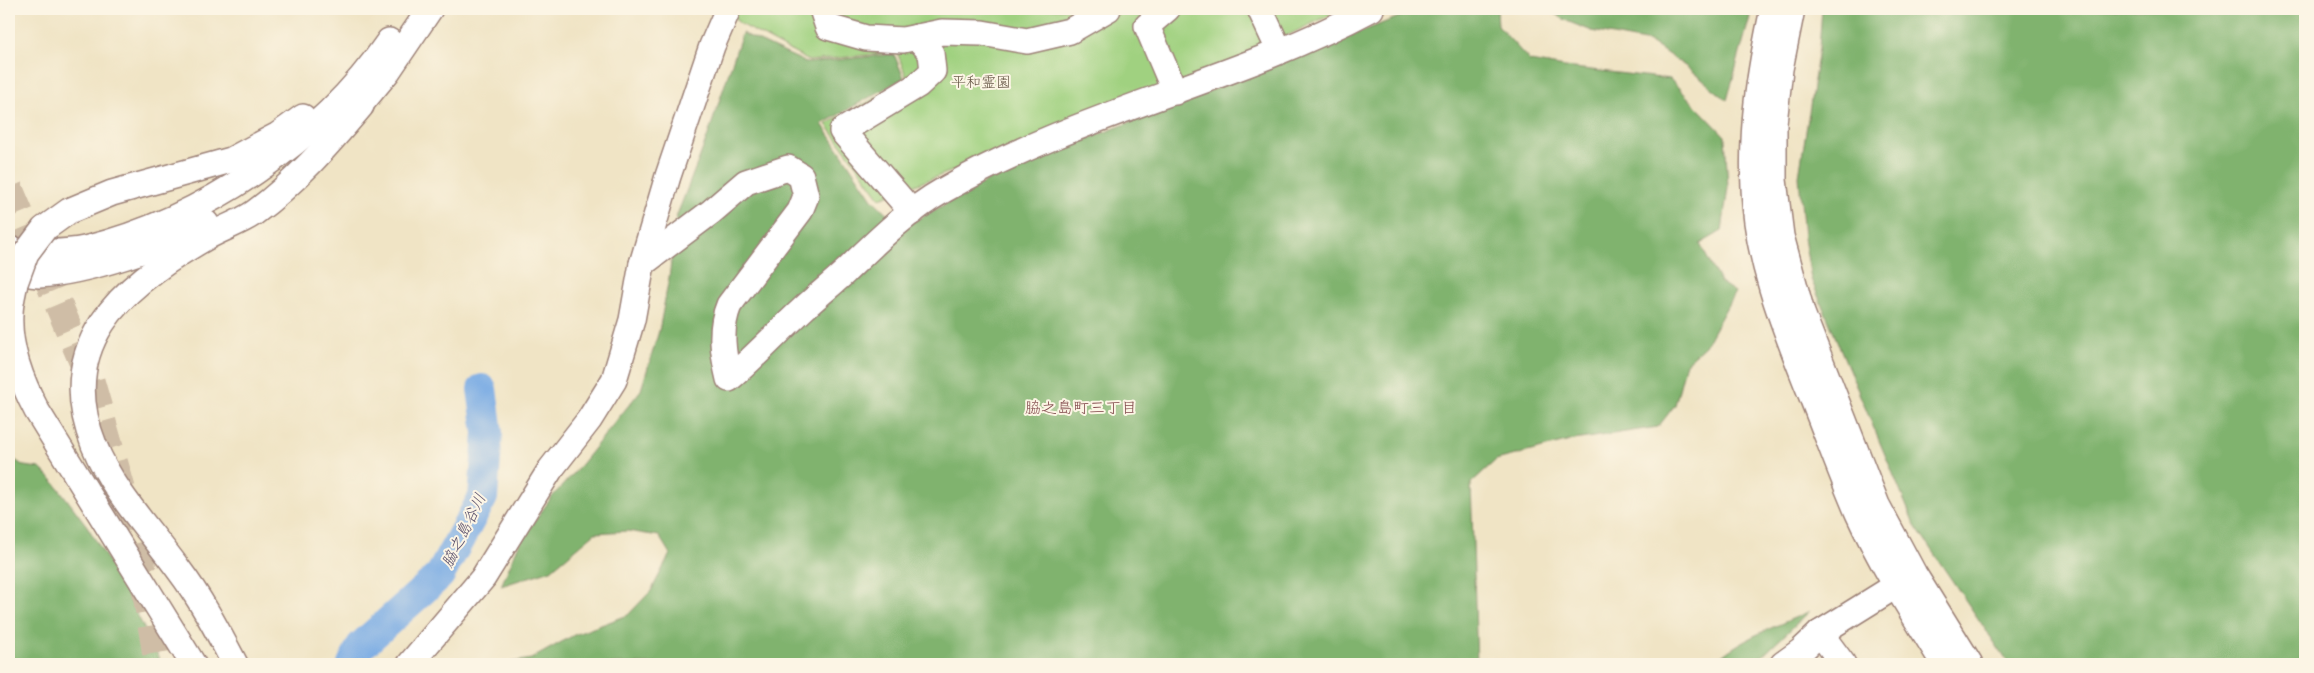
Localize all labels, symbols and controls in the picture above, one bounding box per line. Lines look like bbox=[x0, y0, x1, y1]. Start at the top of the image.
park label: 平和霊園 bbox=[951, 75, 1011, 93]
district label: 脇之島町三丁目 bbox=[1025, 400, 1137, 420]
water label: 脇之島谷川 bbox=[439, 491, 492, 572]

